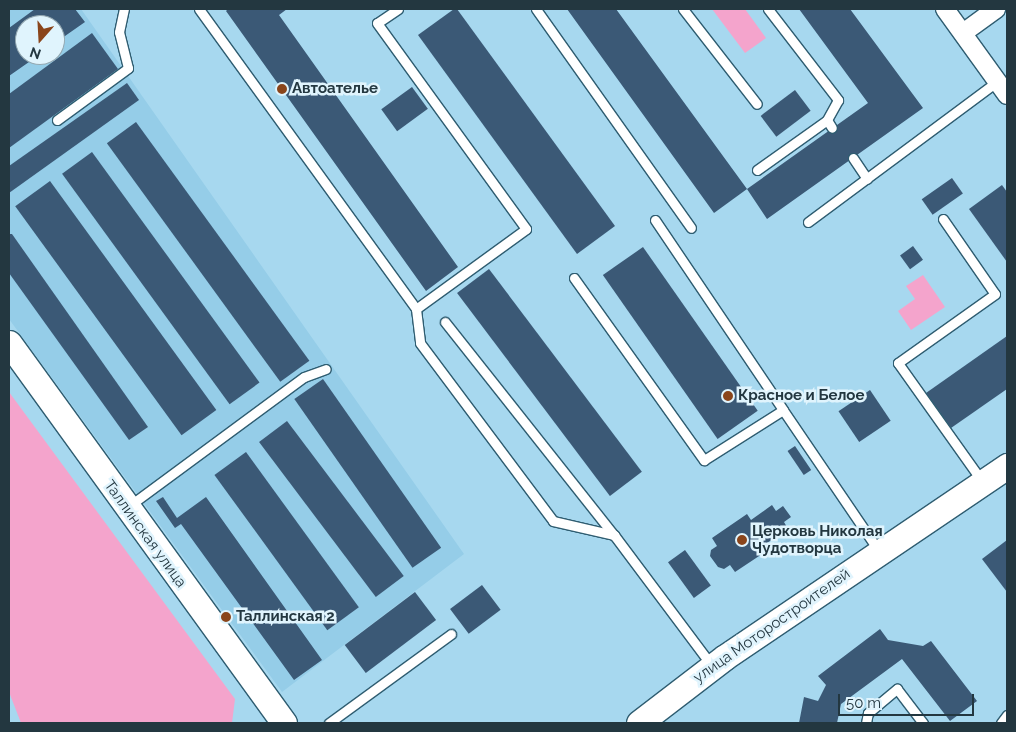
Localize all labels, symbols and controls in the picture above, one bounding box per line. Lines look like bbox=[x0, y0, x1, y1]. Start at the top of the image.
north arrow bbox=[15, 15, 65, 65]
text: N bbox=[28, 44, 43, 63]
place label: Автоателье bbox=[292, 80, 378, 98]
marker: Автоателье bbox=[276, 83, 288, 95]
place label: Красное и Белое bbox=[738, 387, 864, 405]
marker: Красное и Белое bbox=[722, 390, 734, 402]
street label: Таллинская улица bbox=[100, 477, 190, 591]
place label: Церковь Николая Чудотворца bbox=[752, 522, 883, 557]
marker: Церковь Николая Чудотворца bbox=[736, 534, 748, 546]
street label: улица Моторостроителей bbox=[690, 565, 854, 687]
place label: Таллинская 2 bbox=[236, 608, 335, 626]
marker: Таллинская 2 bbox=[220, 611, 232, 623]
scale bar bbox=[841, 684, 977, 716]
text: 50 m bbox=[846, 694, 881, 712]

